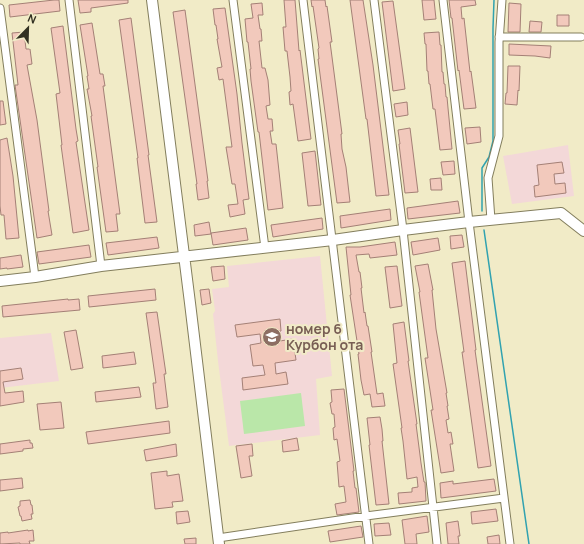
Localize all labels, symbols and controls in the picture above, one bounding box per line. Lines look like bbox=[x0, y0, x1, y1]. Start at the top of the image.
north arrow bbox=[8, 8, 48, 48]
text: N bbox=[26, 10, 39, 27]
place label: номер 6 Курбон ота bbox=[286, 319, 363, 354]
school or university icon: номер 6 Курбон ота bbox=[261, 326, 283, 348]

